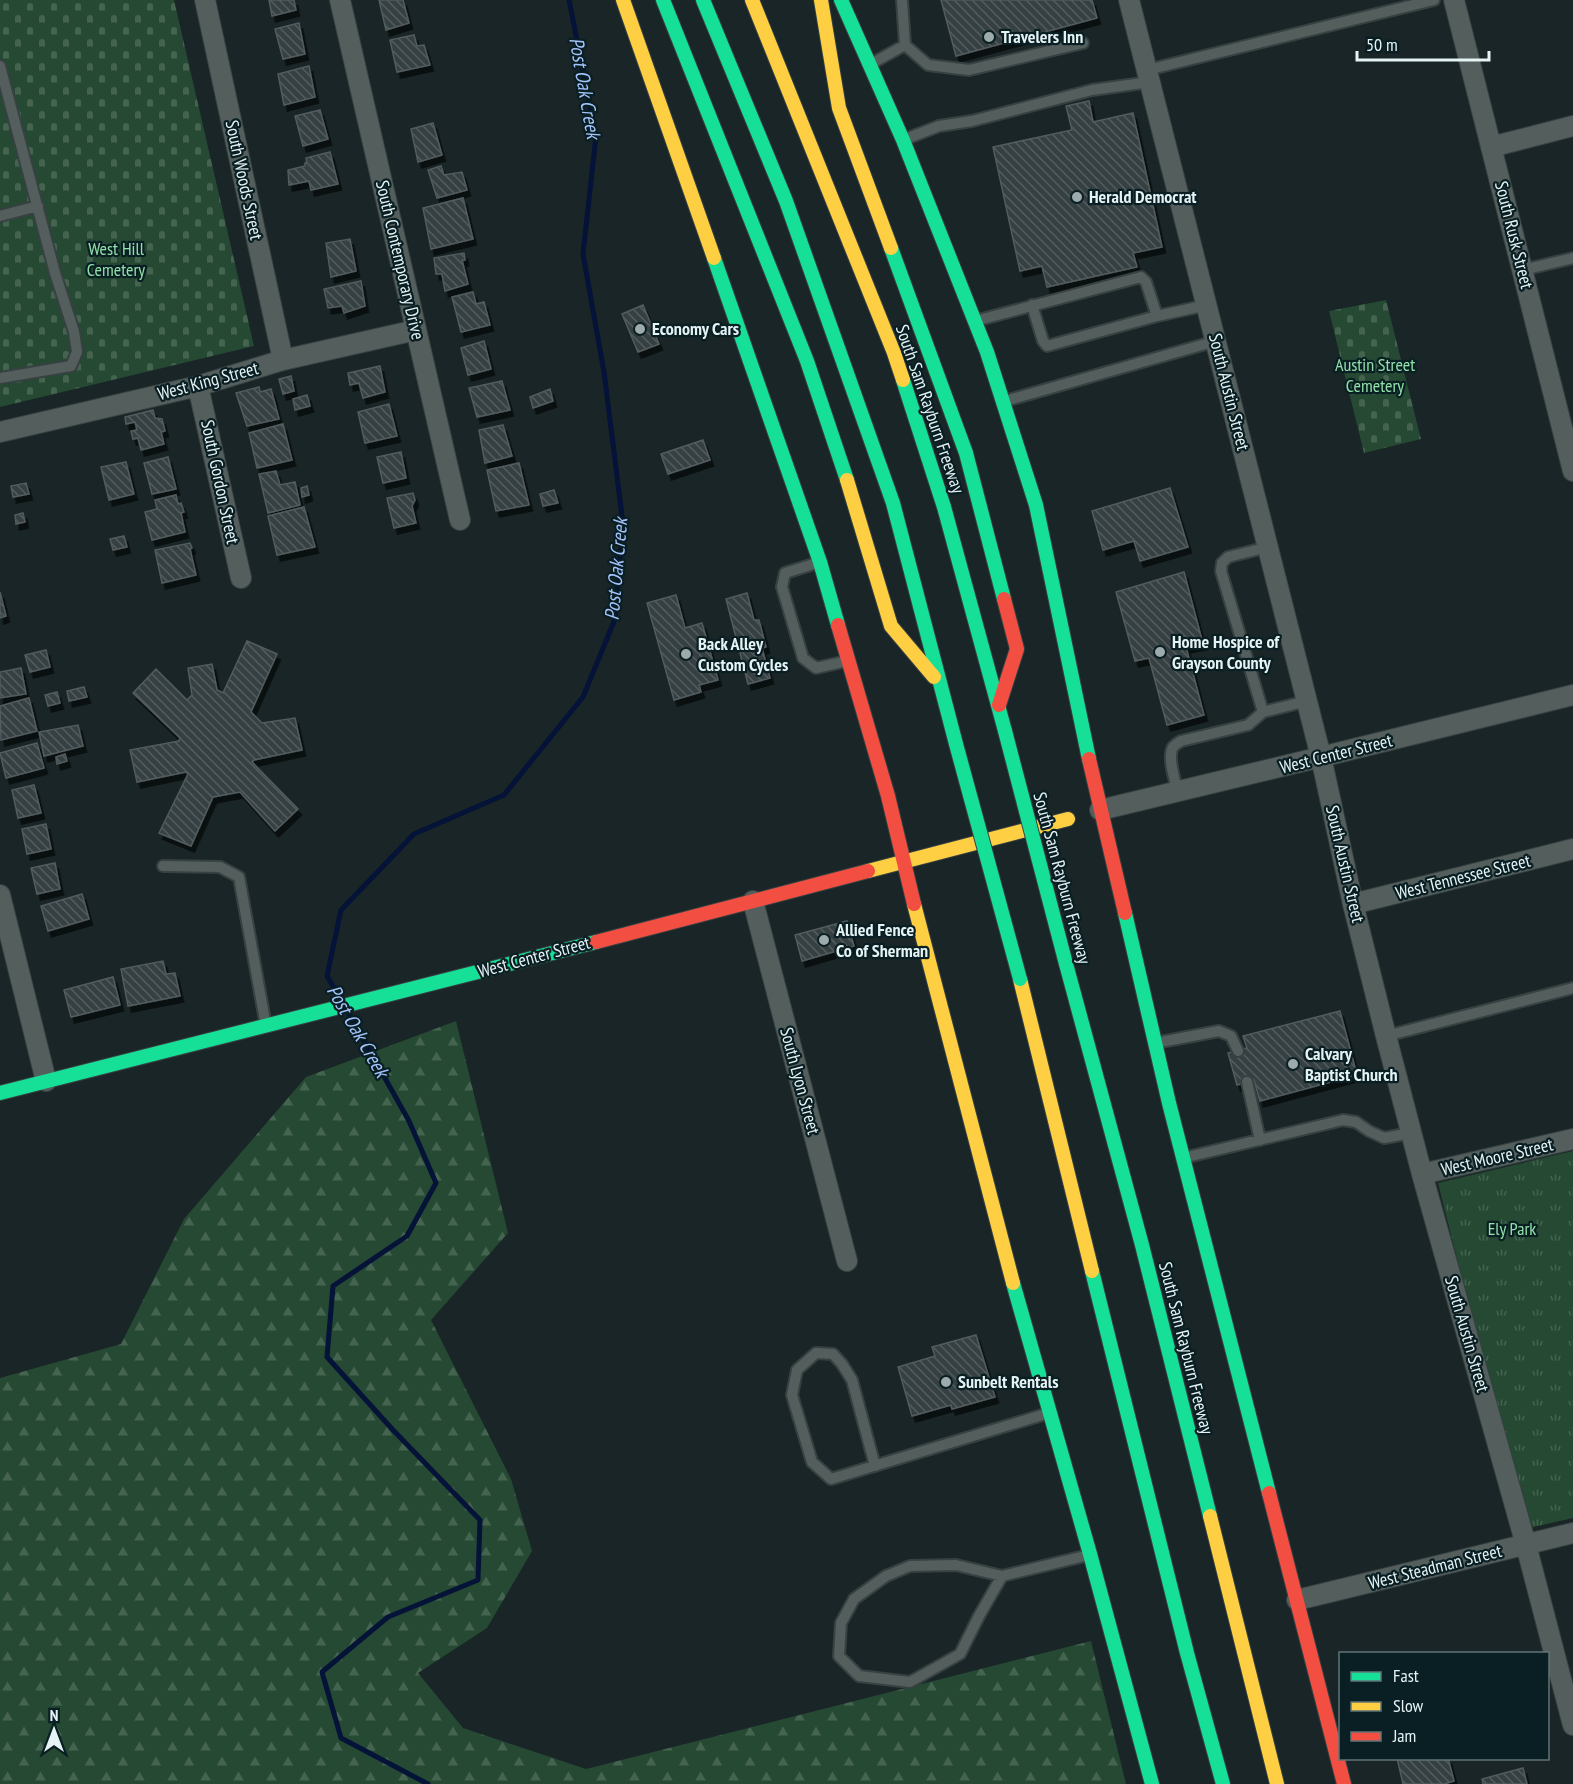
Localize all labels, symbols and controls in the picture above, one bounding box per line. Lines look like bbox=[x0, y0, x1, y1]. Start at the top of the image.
scale bar bbox=[1357, 24, 1489, 62]
place label: Travelers Inn bbox=[1001, 25, 1083, 48]
marker: Travelers Inn bbox=[982, 30, 996, 44]
text: 50 m bbox=[1366, 33, 1398, 56]
water label: Post Oak Creek bbox=[563, 35, 607, 143]
street label: South Woods Street bbox=[221, 118, 268, 242]
street label: South Contemporary Drive bbox=[371, 178, 430, 342]
street label: South Rusk Street bbox=[1490, 179, 1539, 291]
place label: Herald Democrat bbox=[1089, 185, 1197, 208]
marker: Herald Democrat bbox=[1070, 190, 1084, 204]
park label: West Hill Cemetery bbox=[87, 237, 145, 281]
place label: Economy Cars bbox=[652, 317, 739, 340]
street label: South Sam Rayburn Freeway bbox=[891, 321, 970, 496]
marker: Economy Cars bbox=[633, 322, 647, 336]
street label: South Austin Street bbox=[1204, 331, 1255, 453]
park label: Austin Street Cemetery bbox=[1335, 353, 1415, 397]
street label: West King Street bbox=[155, 356, 261, 405]
street label: South Gordon Street bbox=[196, 418, 245, 546]
water label: Post Oak Creek bbox=[599, 515, 634, 621]
place label: Home Hospice of Grayson County bbox=[1172, 630, 1280, 674]
place label: Back Alley Custom Cycles bbox=[698, 632, 788, 676]
marker: Home Hospice of Grayson County bbox=[1153, 645, 1167, 659]
marker: Back Alley Custom Cycles bbox=[679, 647, 693, 661]
street label: West Center Street bbox=[1277, 728, 1395, 779]
street label: South Sam Rayburn Freeway bbox=[1028, 789, 1097, 966]
street label: South Austin Street bbox=[1321, 803, 1370, 925]
street label: West Tennessee Street bbox=[1393, 849, 1533, 904]
place label: Allied Fence Co of Sherman bbox=[835, 918, 928, 962]
street label: West Center Street bbox=[475, 931, 592, 983]
marker: Allied Fence Co of Sherman bbox=[817, 933, 831, 947]
water label: Post Oak Creek bbox=[321, 980, 396, 1084]
street label: South Lyon Street bbox=[775, 1025, 826, 1137]
place label: Calvary Baptist Church bbox=[1305, 1042, 1398, 1086]
marker: Calvary Baptist Church bbox=[1286, 1057, 1300, 1071]
street label: West Moore Street bbox=[1439, 1132, 1555, 1181]
park label: Ely Park bbox=[1488, 1217, 1536, 1240]
street label: South Sam Rayburn Freeway bbox=[1154, 1259, 1219, 1437]
street label: South Austin Street bbox=[1440, 1273, 1495, 1395]
place label: Sunbelt Rentals bbox=[958, 1370, 1058, 1393]
marker: Sunbelt Rentals bbox=[939, 1375, 953, 1389]
street label: West Steadman Street bbox=[1366, 1539, 1504, 1594]
legend bbox=[1339, 1652, 1549, 1760]
text: Fast bbox=[1393, 1664, 1419, 1687]
text: Slow bbox=[1393, 1694, 1424, 1717]
north arrow bbox=[24, 1700, 84, 1760]
text: N bbox=[50, 1705, 58, 1725]
text: Jam bbox=[1392, 1724, 1416, 1747]

